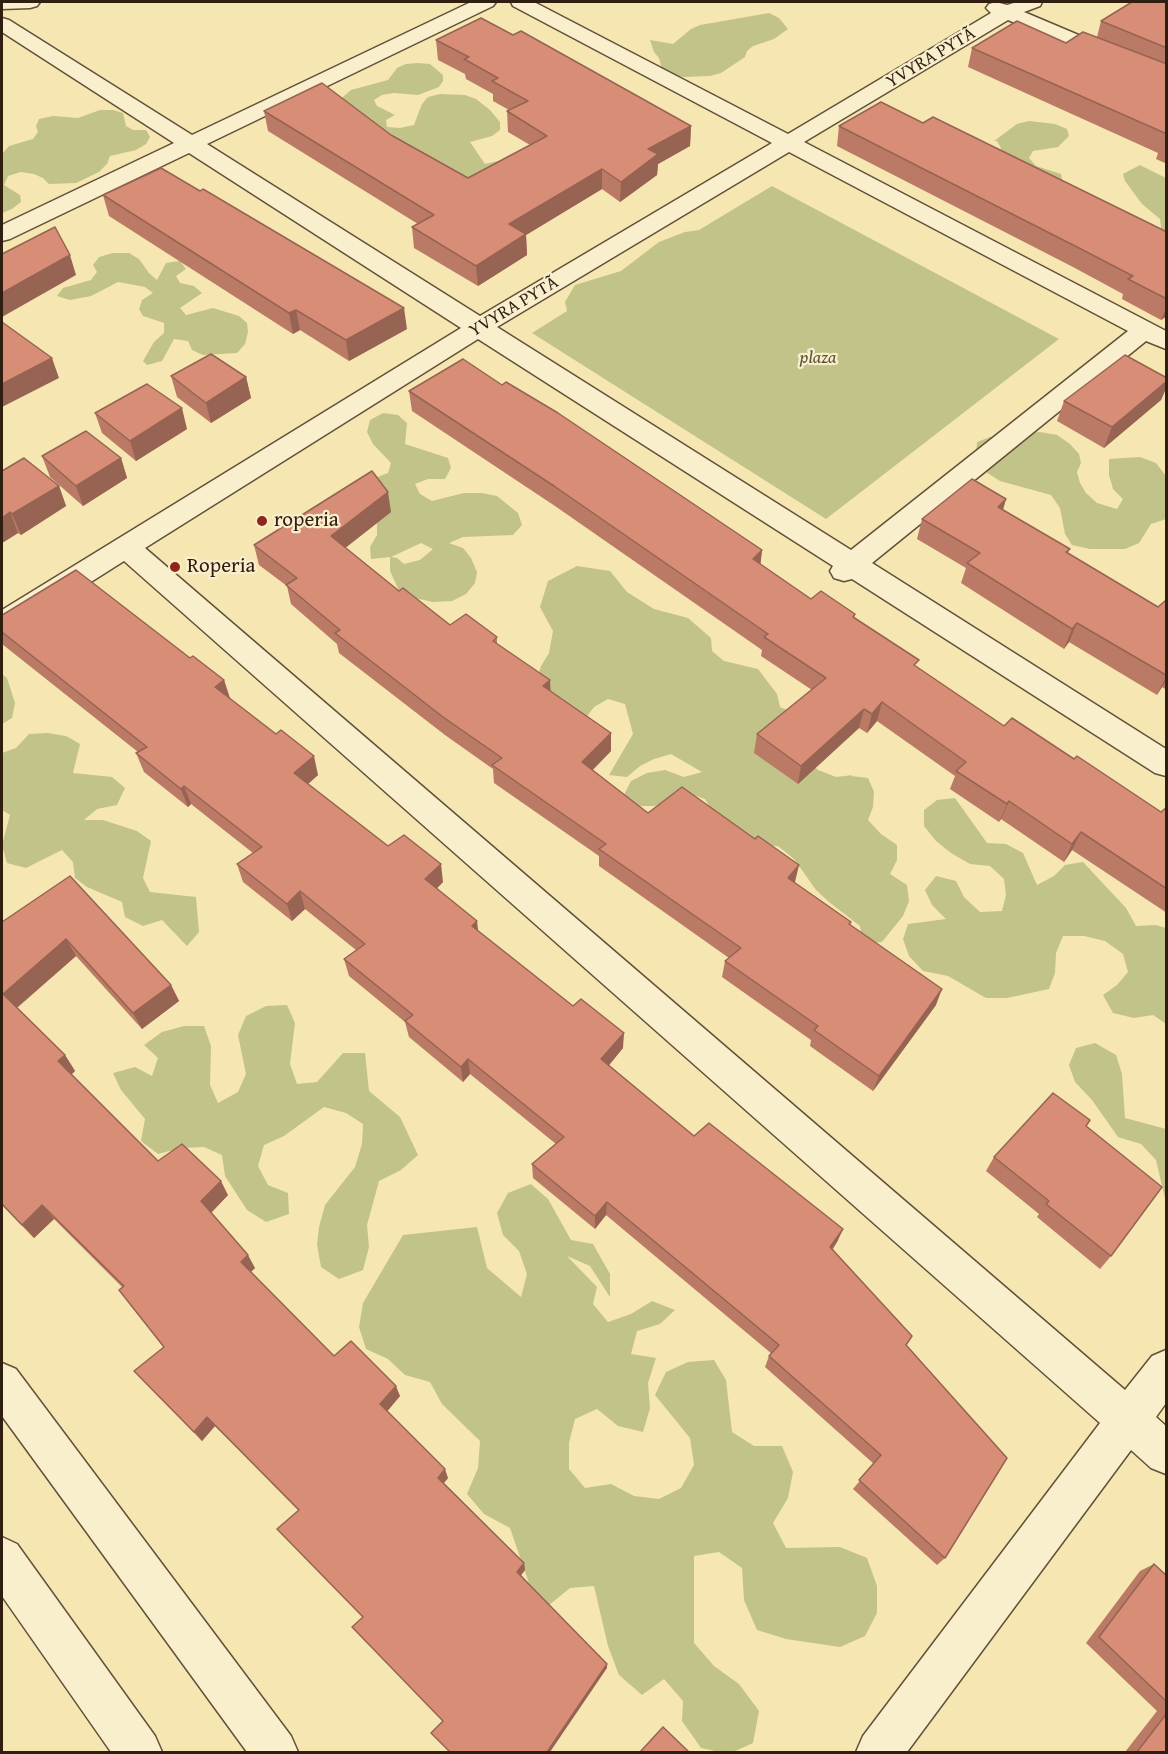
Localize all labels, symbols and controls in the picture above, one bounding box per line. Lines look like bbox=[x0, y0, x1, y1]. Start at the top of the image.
street label: YVYRA PYTÃ bbox=[883, 23, 979, 93]
street label: YVYRA PYTÃ bbox=[466, 272, 562, 342]
park label: plaza bbox=[800, 347, 836, 369]
place label: roperia bbox=[274, 508, 339, 534]
marker: roperia bbox=[255, 514, 269, 528]
place label: Roperia bbox=[187, 554, 255, 580]
marker: Roperia bbox=[168, 560, 182, 574]

